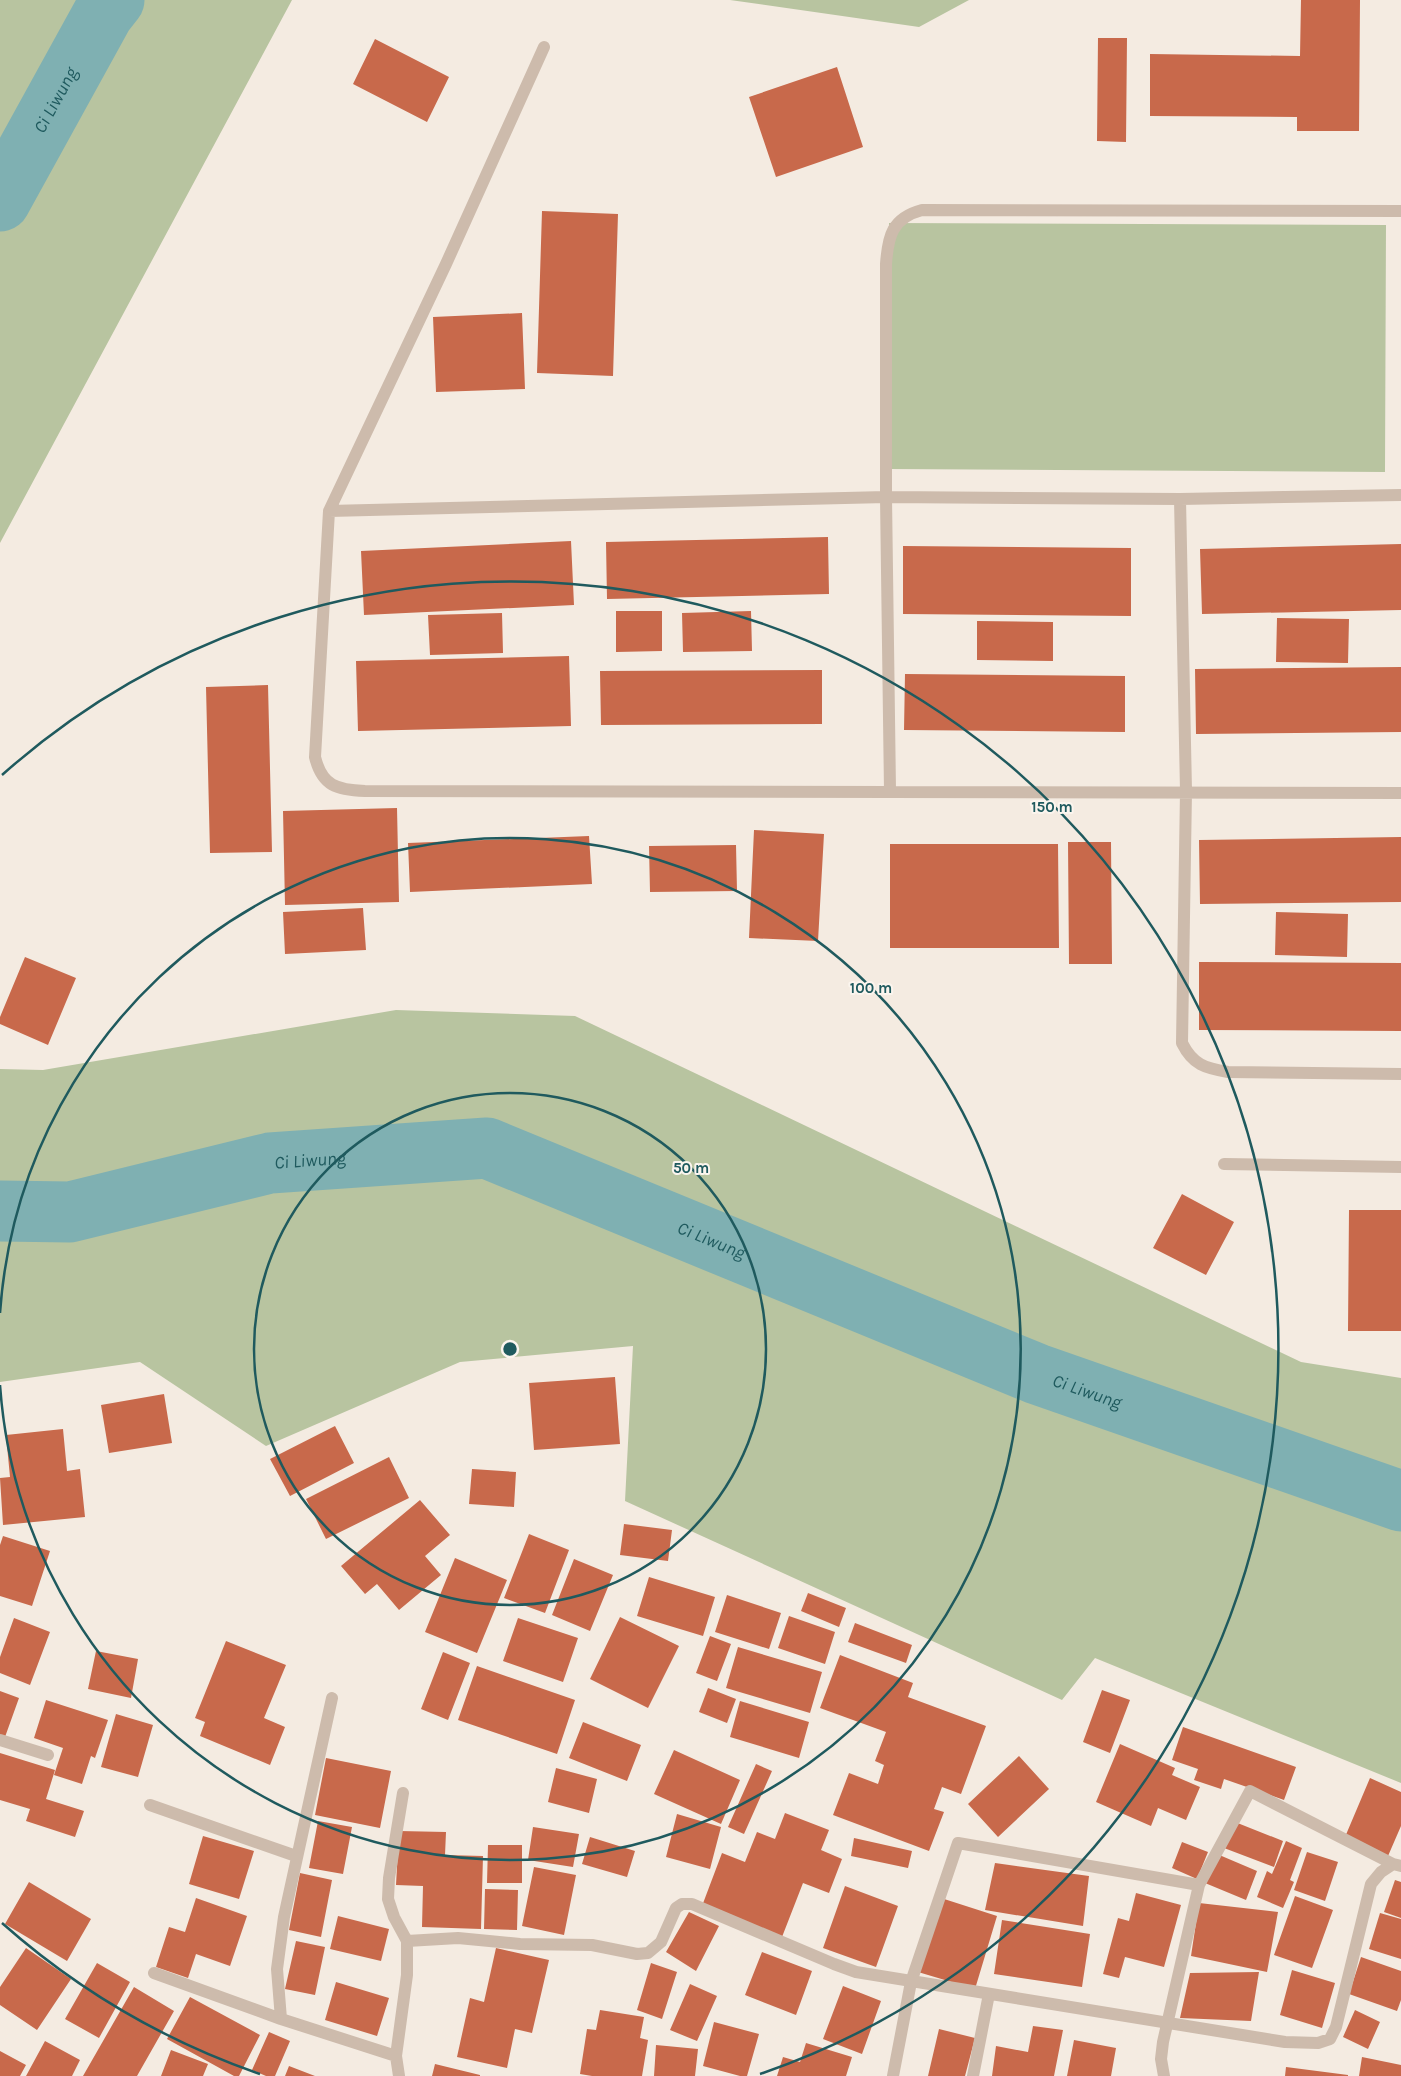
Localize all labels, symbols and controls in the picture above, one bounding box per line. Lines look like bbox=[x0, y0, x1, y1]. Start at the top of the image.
water label: Ci Liwung bbox=[29, 63, 83, 137]
text: 150 m bbox=[1031, 798, 1073, 816]
text: 100 m bbox=[850, 979, 892, 997]
water label: Ci Liwung bbox=[274, 1147, 347, 1174]
text: 50 m bbox=[673, 1159, 709, 1177]
water label: Ci Liwung bbox=[674, 1216, 749, 1264]
centre of rings bbox=[501, 1340, 519, 1358]
water label: Ci Liwung bbox=[1050, 1369, 1125, 1414]

